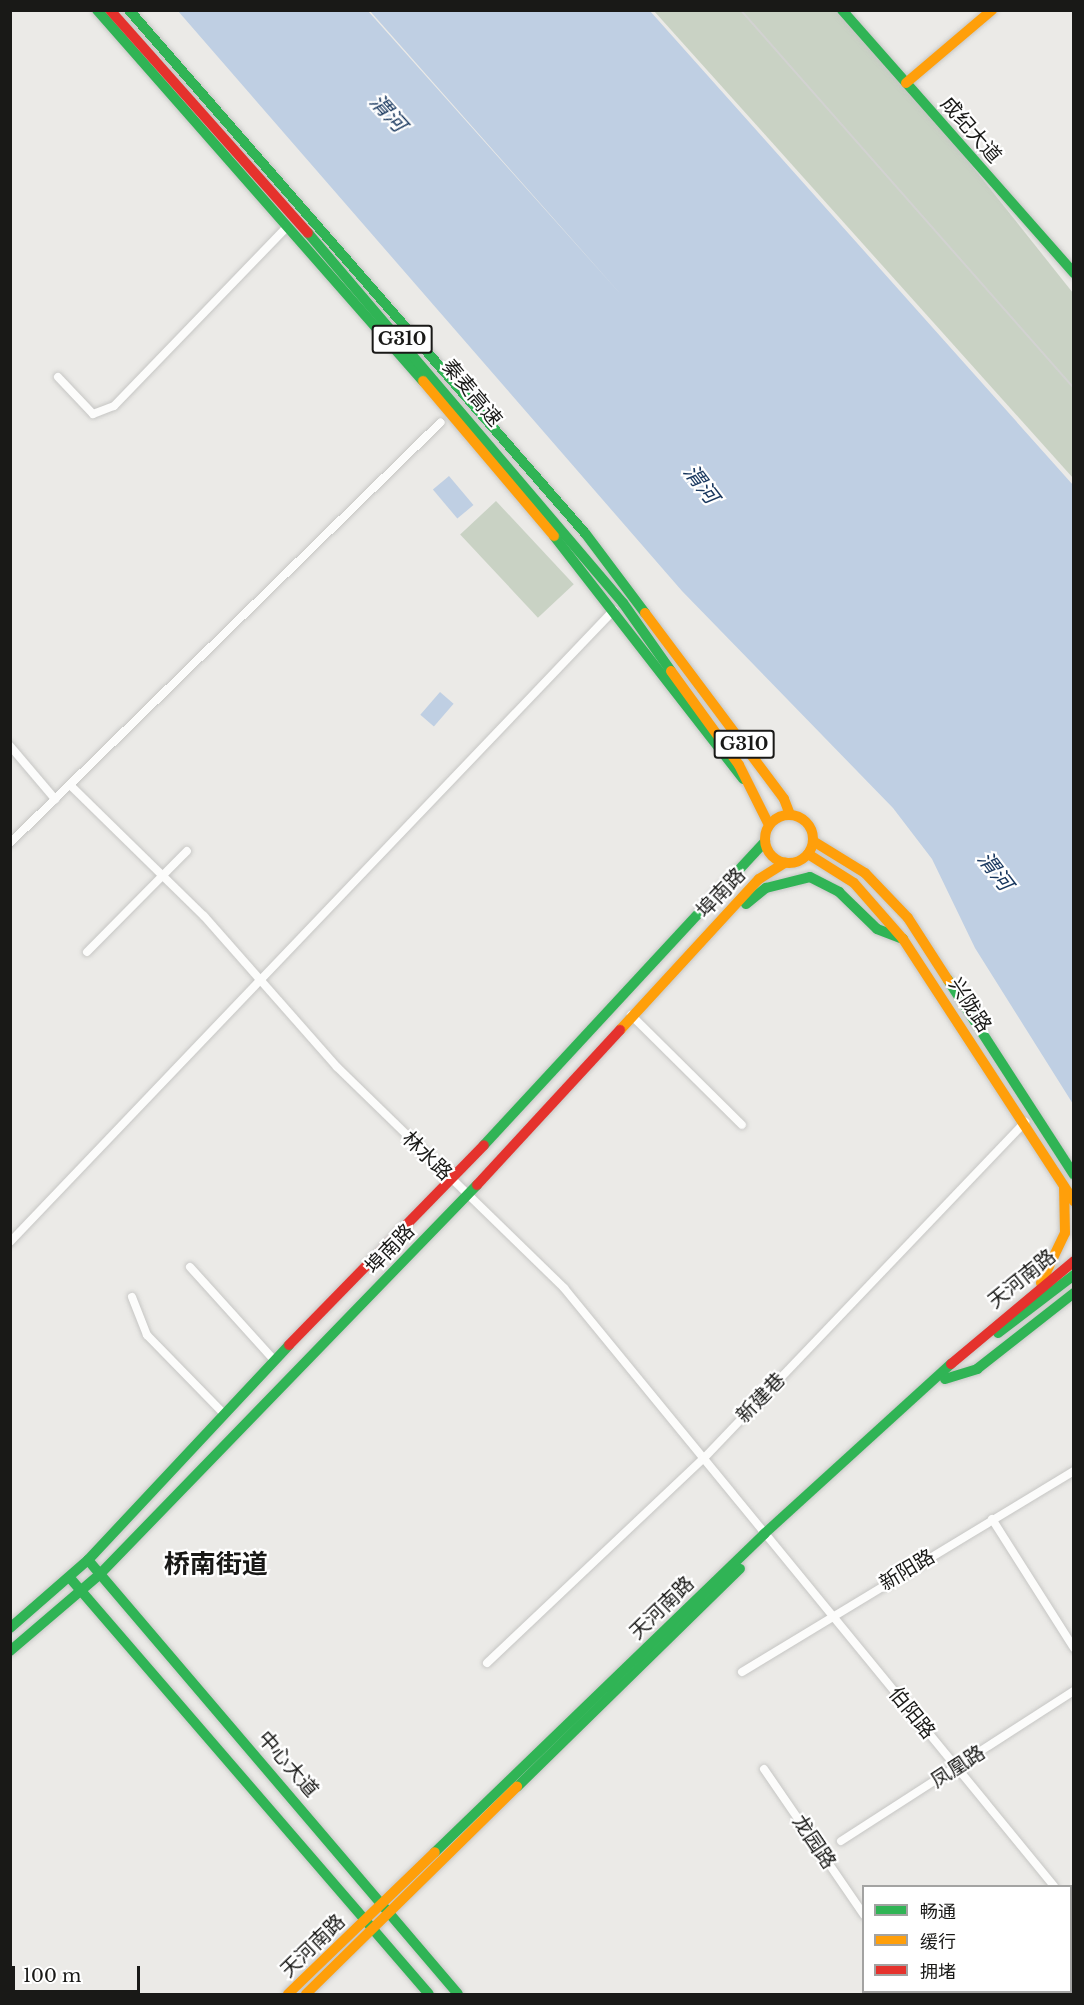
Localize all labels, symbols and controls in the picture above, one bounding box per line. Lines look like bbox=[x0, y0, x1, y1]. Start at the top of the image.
water label: 渭河 bbox=[365, 89, 411, 137]
street label: 成纪大道 bbox=[936, 92, 1006, 168]
road number: G310 bbox=[370, 324, 434, 354]
street label: 秦麦高速 bbox=[437, 355, 507, 431]
water label: 渭河 bbox=[678, 460, 724, 508]
road number: G310 bbox=[712, 729, 776, 759]
water label: 渭河 bbox=[972, 847, 1018, 895]
street label: 埠南路 bbox=[692, 863, 750, 923]
street label: 兴陇路 bbox=[944, 973, 996, 1037]
street label: 林水路 bbox=[397, 1127, 457, 1185]
street label: 埠南路 bbox=[361, 1219, 419, 1279]
street label: 天河南路 bbox=[983, 1245, 1061, 1313]
street label: 新建巷 bbox=[732, 1368, 790, 1428]
street label: 新阳路 bbox=[875, 1544, 939, 1596]
district label: 桥南街道 bbox=[164, 1549, 268, 1581]
street label: 天河南路 bbox=[625, 1572, 699, 1644]
street label: 伯阳路 bbox=[884, 1682, 940, 1744]
street label: 中心大道 bbox=[253, 1726, 323, 1802]
street label: 凤凰路 bbox=[926, 1741, 990, 1793]
street label: 龙园路 bbox=[787, 1810, 841, 1874]
legend bbox=[862, 1885, 1072, 1993]
text: 畅通 bbox=[920, 1901, 956, 1923]
street label: 天河南路 bbox=[276, 1910, 350, 1982]
text: 缓行 bbox=[920, 1931, 956, 1953]
scale bar bbox=[15, 1954, 142, 1992]
text: 拥堵 bbox=[920, 1961, 956, 1983]
text: 100 m bbox=[23, 1965, 81, 1987]

